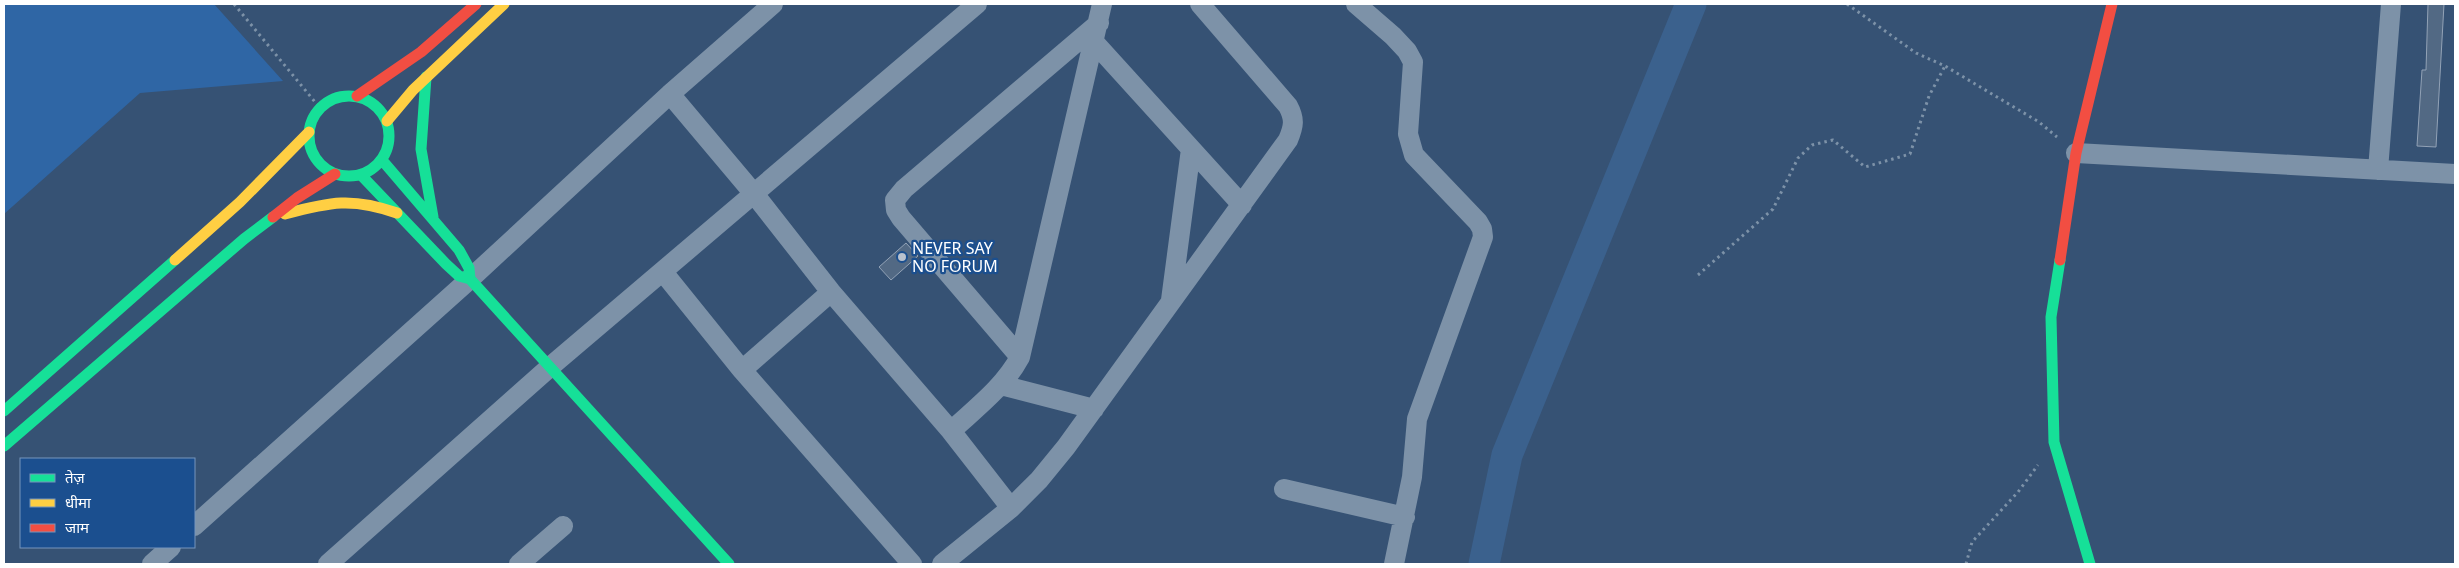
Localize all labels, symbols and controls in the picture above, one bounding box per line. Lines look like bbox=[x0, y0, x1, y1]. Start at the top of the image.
place label: NEVER SAY NO FORUM bbox=[912, 237, 998, 277]
marker: NEVER SAY NO FORUM bbox=[896, 251, 908, 263]
legend bbox=[20, 458, 195, 548]
text: तेज़ bbox=[65, 467, 86, 487]
text: धीमा bbox=[65, 492, 92, 512]
text: जाम bbox=[65, 517, 90, 537]

